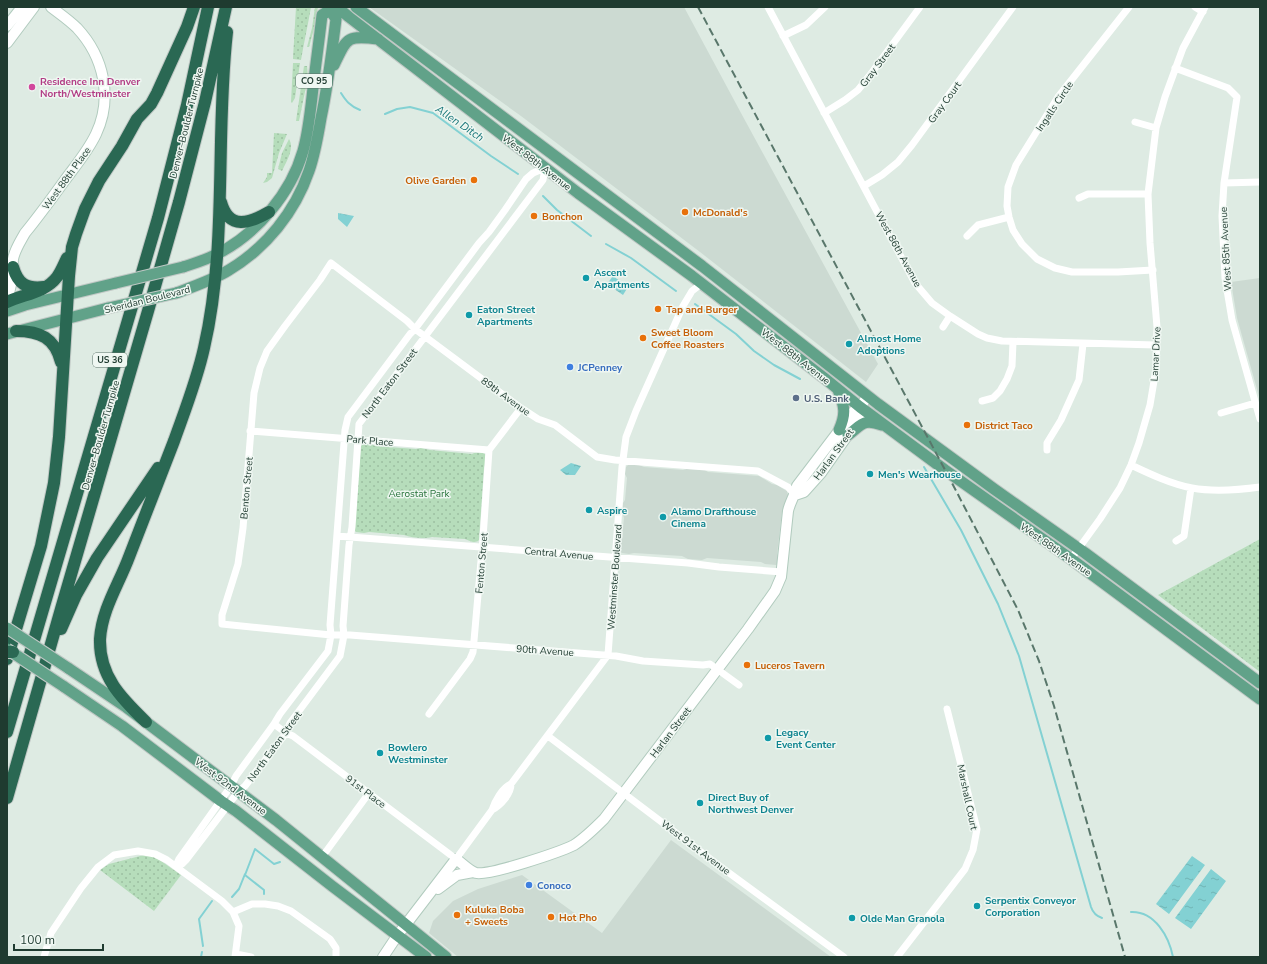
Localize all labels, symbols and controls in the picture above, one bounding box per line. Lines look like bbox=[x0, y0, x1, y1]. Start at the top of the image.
street label: Gray Street bbox=[857, 41, 899, 90]
street label: Denver–Boulder Turnpike bbox=[166, 66, 208, 180]
road number: CO 95 bbox=[296, 74, 332, 88]
place label: Residence Inn Denver North/Westminster bbox=[40, 75, 140, 101]
street label: Gray Court bbox=[925, 78, 965, 126]
street label: Ingalls Circle bbox=[1033, 79, 1077, 135]
marker: Residence Inn Denver North/Westminster bbox=[27, 82, 37, 92]
water label: Allen Ditch bbox=[432, 101, 487, 145]
street label: West 88th Avenue bbox=[499, 131, 574, 194]
street label: West 88th Place bbox=[39, 144, 94, 213]
place label: Olive Garden bbox=[405, 174, 466, 188]
marker: Olive Garden bbox=[469, 175, 479, 185]
place label: McDonald's bbox=[693, 206, 748, 220]
street label: West 85th Avenue bbox=[1217, 206, 1235, 291]
marker: McDonald's bbox=[680, 207, 690, 217]
street label: West 86th Avenue bbox=[872, 209, 925, 290]
place label: Bonchon bbox=[542, 210, 583, 224]
marker: Bonchon bbox=[529, 211, 539, 221]
place label: Ascent Apartments bbox=[594, 266, 650, 292]
marker: Ascent Apartments bbox=[581, 273, 591, 283]
street label: Sheridan Boulevard bbox=[103, 282, 192, 317]
place label: Eaton Street Apartments bbox=[477, 303, 535, 329]
place label: Tap and Burger bbox=[666, 303, 738, 317]
marker: Tap and Burger bbox=[653, 304, 663, 314]
marker: Eaton Street Apartments bbox=[464, 310, 474, 320]
street label: West 88th Avenue bbox=[758, 325, 833, 388]
place label: Sweet Bloom Coffee Roasters bbox=[651, 326, 724, 352]
street label: Lamar Drive bbox=[1148, 326, 1164, 382]
place label: Almost Home Adoptions bbox=[857, 332, 922, 358]
marker: Sweet Bloom Coffee Roasters bbox=[638, 333, 648, 343]
marker: Almost Home Adoptions bbox=[844, 339, 854, 349]
street label: North Eaton Street bbox=[359, 345, 421, 421]
road number: US 36 bbox=[93, 353, 127, 367]
place label: JCPenney bbox=[577, 361, 623, 375]
marker: JCPenney bbox=[565, 362, 575, 372]
street label: 89th Avenue bbox=[478, 374, 533, 419]
street label: Denver–Boulder Turnpike bbox=[79, 379, 123, 492]
place label: U.S. Bank bbox=[804, 392, 849, 406]
marker: U.S. Bank bbox=[791, 393, 801, 403]
place label: District Taco bbox=[975, 419, 1033, 433]
marker: District Taco bbox=[962, 420, 972, 430]
street label: Harlan Street bbox=[810, 426, 857, 483]
street label: Park Place bbox=[346, 432, 394, 450]
street label: Benton Street bbox=[237, 456, 257, 520]
place label: Men's Wearhouse bbox=[878, 468, 962, 482]
marker: Men's Wearhouse bbox=[865, 469, 875, 479]
park label: Aerostat Park bbox=[388, 487, 451, 501]
place label: Aspire bbox=[597, 504, 628, 518]
marker: Aspire bbox=[584, 505, 594, 515]
place label: Alamo Drafthouse Cinema bbox=[671, 505, 757, 531]
marker: Alamo Drafthouse Cinema bbox=[658, 512, 668, 522]
street label: West 88th Avenue bbox=[1017, 520, 1094, 580]
street label: Westminster Boulevard bbox=[604, 524, 626, 630]
street label: Fenton Street bbox=[472, 532, 492, 594]
street label: Central Avenue bbox=[524, 544, 594, 564]
street label: 90th Avenue bbox=[516, 642, 574, 660]
place label: Luceros Tavern bbox=[755, 659, 825, 673]
marker: Luceros Tavern bbox=[742, 660, 752, 670]
street label: Harlan Street bbox=[647, 704, 695, 761]
street label: North Eaton Street bbox=[244, 708, 305, 785]
place label: Legacy Event Center bbox=[776, 726, 836, 752]
marker: Legacy Event Center bbox=[763, 733, 773, 743]
place label: Bowlero Westminster bbox=[388, 741, 448, 767]
marker: Bowlero Westminster bbox=[375, 748, 385, 758]
street label: West 92nd Avenue bbox=[192, 755, 269, 818]
street label: Marshall Court bbox=[953, 763, 981, 832]
street label: 91st Place bbox=[342, 772, 388, 812]
place label: Direct Buy of Northwest Denver bbox=[708, 791, 794, 817]
marker: Direct Buy of Northwest Denver bbox=[695, 798, 705, 808]
street label: West 91st Avenue bbox=[658, 817, 733, 878]
place label: Conoco bbox=[537, 879, 571, 893]
marker: Conoco bbox=[524, 880, 534, 890]
place label: Serpentix Conveyor Corporation bbox=[985, 894, 1076, 920]
marker: Serpentix Conveyor Corporation bbox=[972, 901, 982, 911]
place label: Kuluka Boba + Sweets bbox=[465, 903, 524, 929]
marker: Kuluka Boba + Sweets bbox=[452, 910, 462, 920]
place label: Hot Pho bbox=[559, 911, 597, 925]
marker: Hot Pho bbox=[546, 912, 556, 922]
place label: Olde Man Granola bbox=[860, 912, 945, 926]
marker: Olde Man Granola bbox=[847, 913, 857, 923]
scale bar bbox=[14, 926, 103, 952]
text: 100 m bbox=[20, 932, 55, 948]

